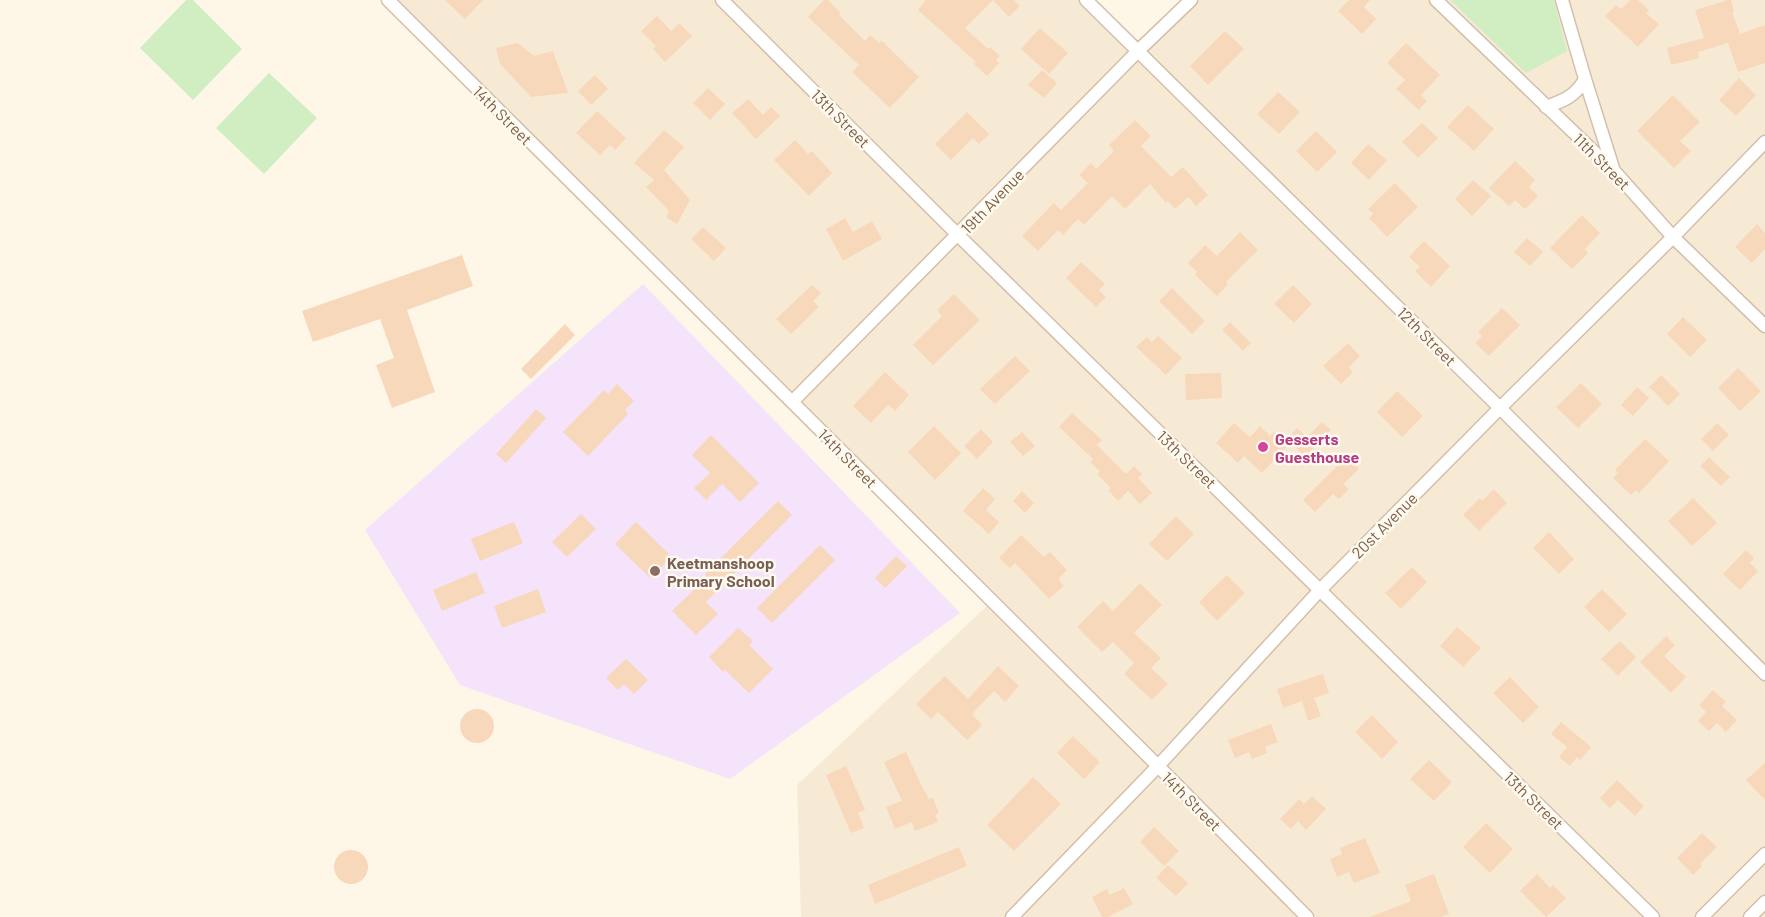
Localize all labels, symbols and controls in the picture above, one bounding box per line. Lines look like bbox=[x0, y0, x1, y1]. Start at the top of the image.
street label: 14th Street bbox=[470, 82, 536, 148]
street label: 13th Street bbox=[808, 85, 874, 151]
street label: 11th Street bbox=[1570, 129, 1634, 193]
street label: 19th Avenue bbox=[957, 165, 1027, 237]
street label: 12th Street bbox=[1394, 303, 1460, 369]
street label: 14th Street bbox=[815, 425, 881, 491]
street label: 13th Street bbox=[1153, 426, 1221, 492]
place label: Gesserts Guesthouse bbox=[1275, 429, 1360, 466]
marker: Gesserts Guesthouse bbox=[1256, 440, 1270, 454]
street label: 20st Avenue bbox=[1347, 488, 1421, 562]
place label: Keetmanshoop Primary School bbox=[667, 553, 775, 590]
marker: Keetmanshoop Primary School bbox=[648, 564, 662, 578]
street label: 13th Street bbox=[1500, 767, 1568, 833]
street label: 14th Street bbox=[1159, 768, 1225, 834]

